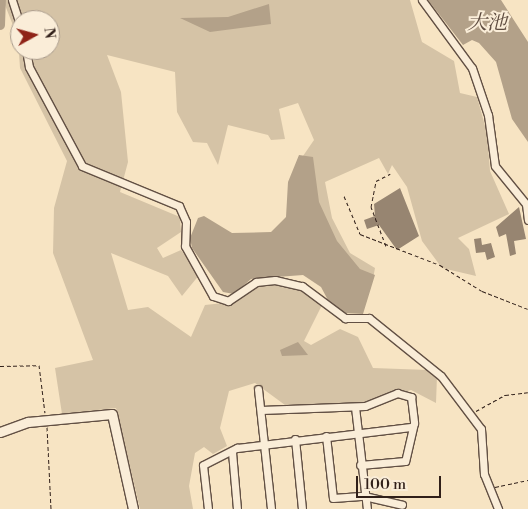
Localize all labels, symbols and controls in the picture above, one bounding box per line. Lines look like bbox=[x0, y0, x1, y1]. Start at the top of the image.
north arrow bbox=[10, 10, 60, 60]
water label: 大池 bbox=[467, 11, 507, 35]
text: N bbox=[39, 27, 59, 40]
scale bar bbox=[358, 466, 443, 498]
text: 100 m bbox=[364, 475, 406, 494]

